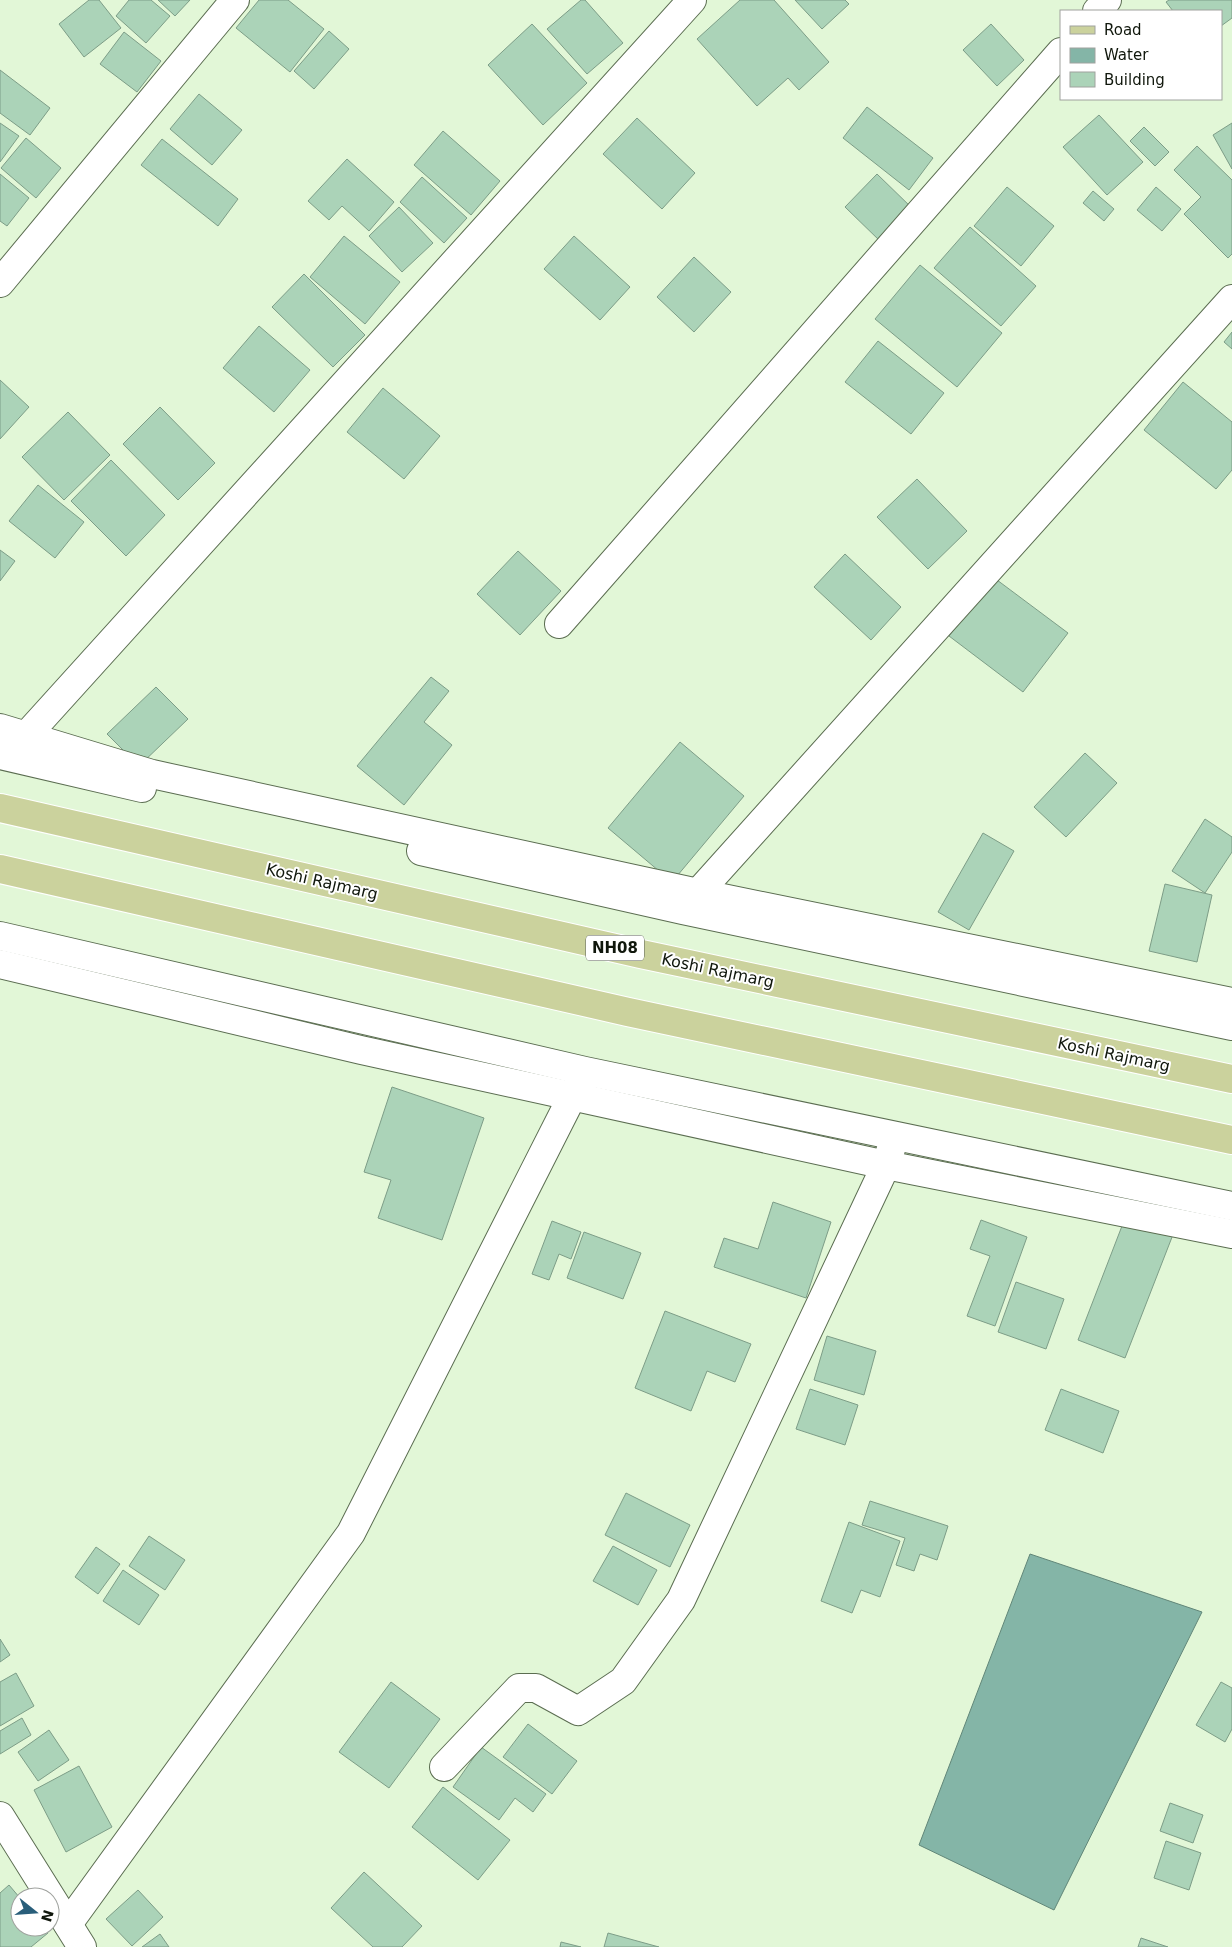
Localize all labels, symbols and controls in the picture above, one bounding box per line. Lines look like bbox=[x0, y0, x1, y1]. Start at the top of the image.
legend bbox=[1060, 10, 1222, 100]
text: Road bbox=[1104, 21, 1142, 39]
text: Water bbox=[1104, 46, 1149, 64]
text: Building bbox=[1104, 71, 1165, 89]
street label: Koshi Rajmarg bbox=[264, 859, 380, 904]
road number: NH08 bbox=[586, 936, 644, 960]
street label: Koshi Rajmarg bbox=[660, 949, 776, 992]
street label: Koshi Rajmarg bbox=[1056, 1033, 1172, 1076]
north arrow bbox=[10, 1887, 60, 1937]
text: N bbox=[38, 1908, 57, 1924]

